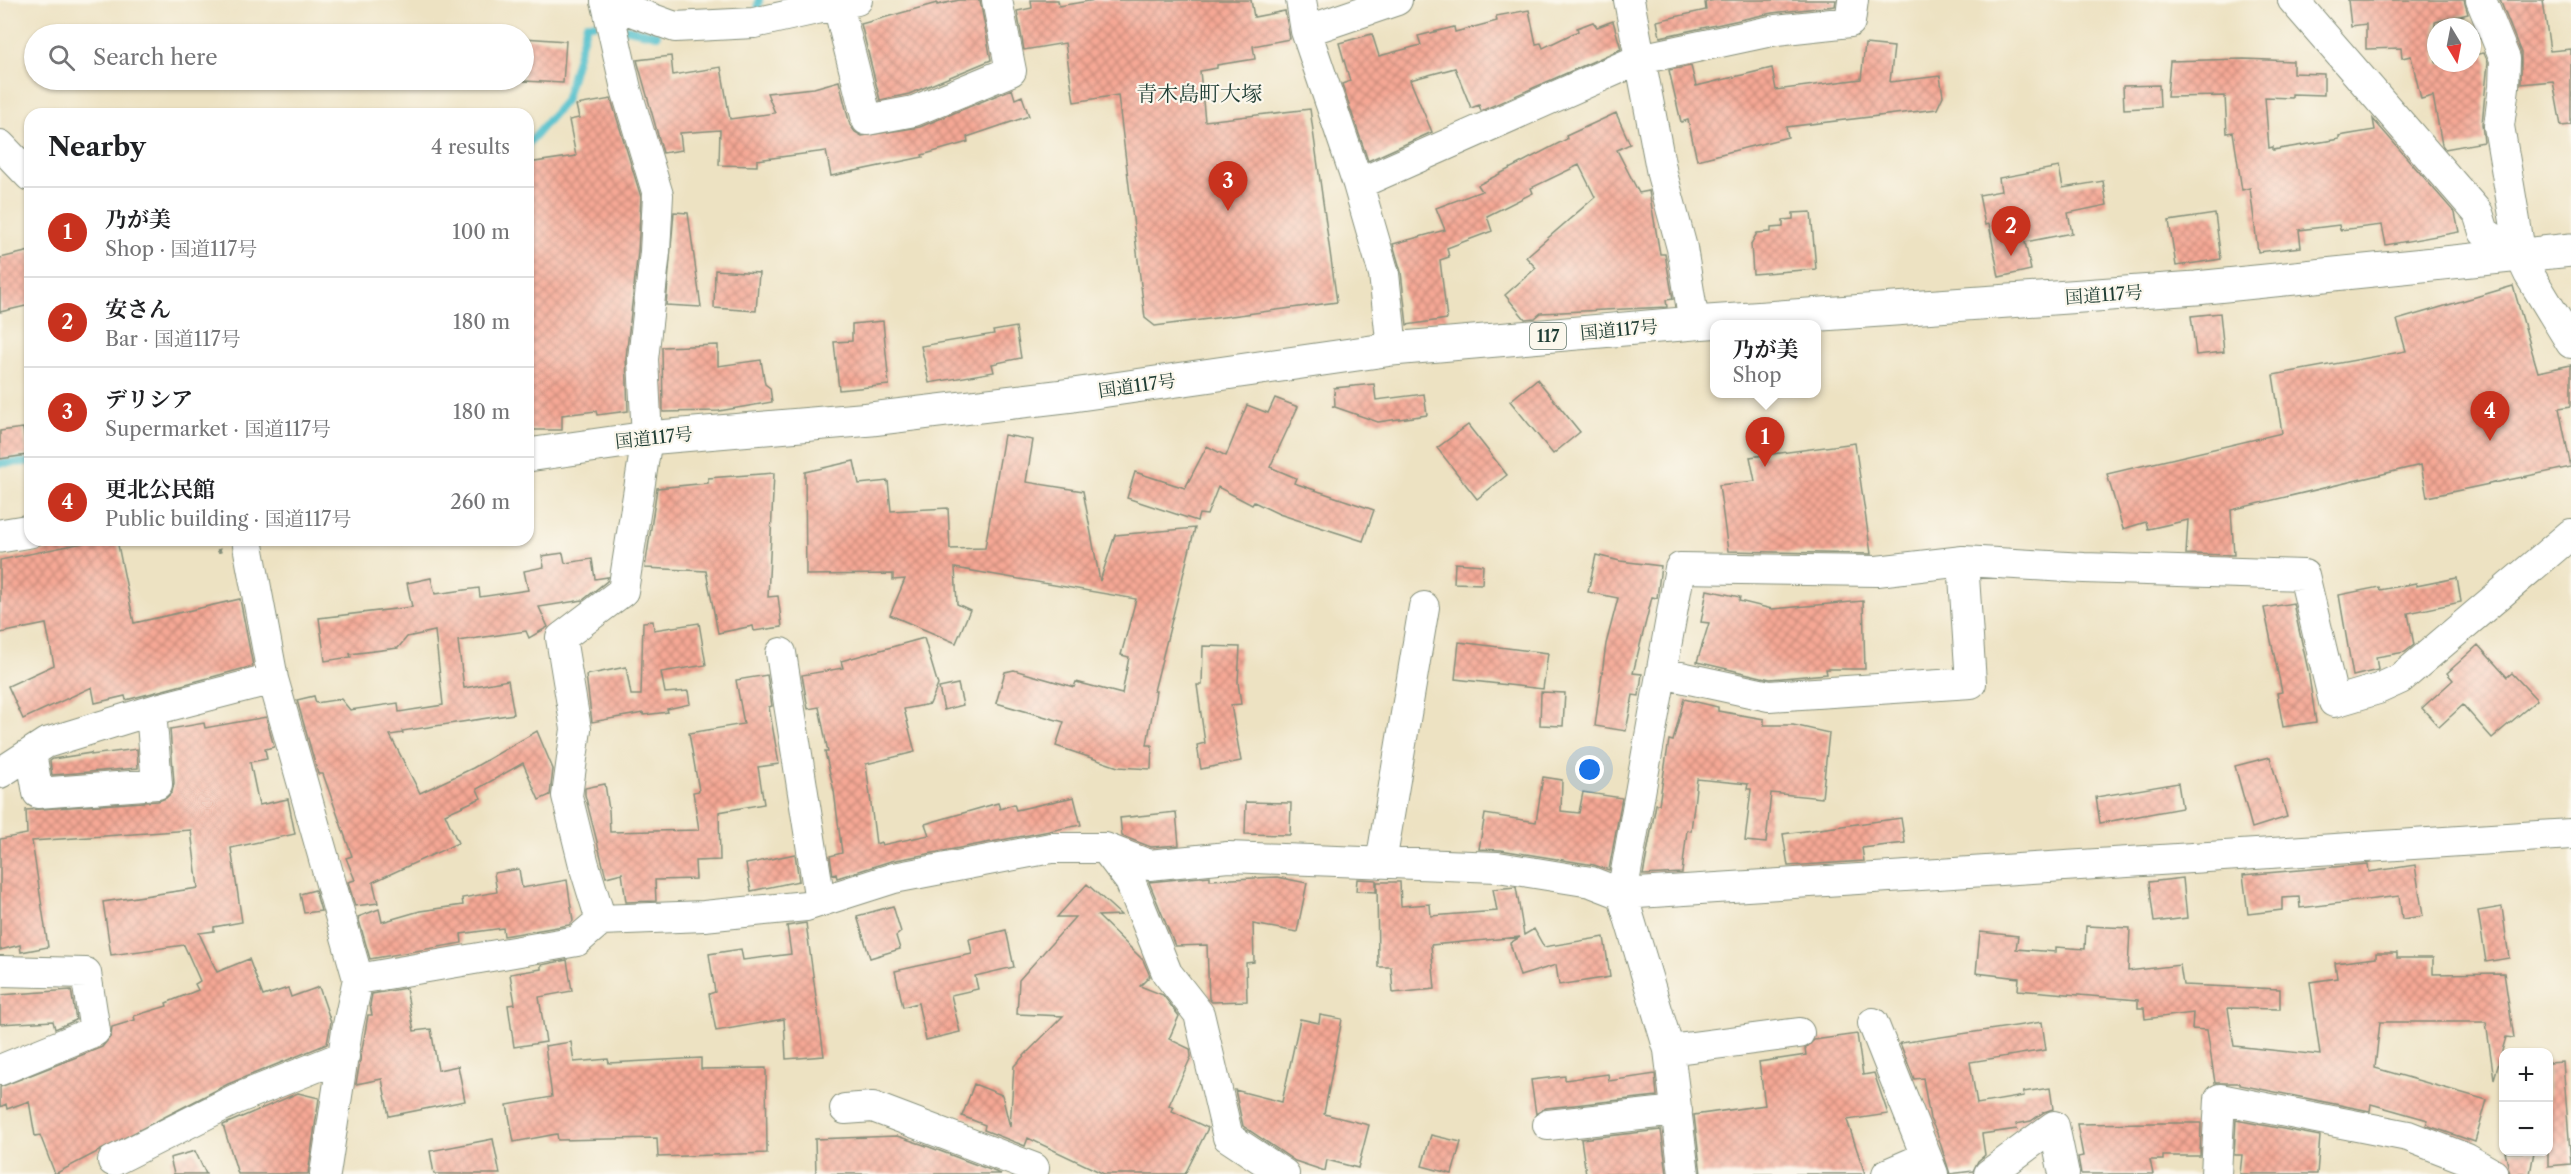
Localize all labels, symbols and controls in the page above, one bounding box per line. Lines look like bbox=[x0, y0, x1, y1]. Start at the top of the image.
north arrow bbox=[2427, 18, 2481, 72]
search box bbox=[24, 24, 534, 90]
icon: search bbox=[45, 41, 78, 74]
text: Search here bbox=[93, 44, 218, 71]
district label: 青木島町大塚 bbox=[1136, 81, 1262, 106]
text: Nearby bbox=[48, 131, 146, 163]
text: 4 results bbox=[431, 135, 510, 159]
pin: 3 bbox=[1208, 162, 1248, 211]
text: 乃が美 bbox=[105, 206, 171, 233]
pin: 2 bbox=[1992, 206, 2030, 256]
text: 1 bbox=[63, 220, 72, 244]
text: 100 m bbox=[452, 220, 510, 244]
text: Shop · 国道117号 bbox=[105, 237, 257, 261]
street label: 国道117号 bbox=[2064, 281, 2144, 309]
text: 安さん bbox=[105, 296, 171, 323]
text: 2 bbox=[62, 310, 73, 334]
text: 180 m bbox=[453, 310, 510, 334]
street label: 国道117号 bbox=[1579, 316, 1659, 344]
popup bbox=[1710, 320, 1821, 398]
road number: 117 bbox=[1530, 323, 1566, 349]
text: Bar · 国道117号 bbox=[105, 327, 241, 351]
text: 乃が美 bbox=[1732, 336, 1799, 363]
text: Shop bbox=[1732, 363, 1782, 387]
street label: 国道117号 bbox=[1097, 370, 1177, 402]
text: デリシア bbox=[105, 386, 193, 413]
pin: 4 bbox=[2470, 392, 2510, 441]
text: 3 bbox=[62, 400, 73, 424]
text: 180 m bbox=[453, 400, 510, 424]
text: Supermarket · 国道117号 bbox=[105, 417, 331, 441]
pin: 1 bbox=[1746, 418, 1784, 467]
street label: 国道117号 bbox=[614, 423, 694, 453]
text: 更北公民館 bbox=[105, 476, 215, 503]
text: 4 bbox=[62, 490, 73, 514]
text: 260 m bbox=[450, 490, 510, 514]
text: Public building · 国道117号 bbox=[105, 507, 351, 531]
your location bbox=[1575, 755, 1604, 784]
map controls bbox=[2499, 1048, 2553, 1156]
button: + bbox=[2499, 1048, 2553, 1102]
button: − bbox=[2499, 1102, 2553, 1156]

